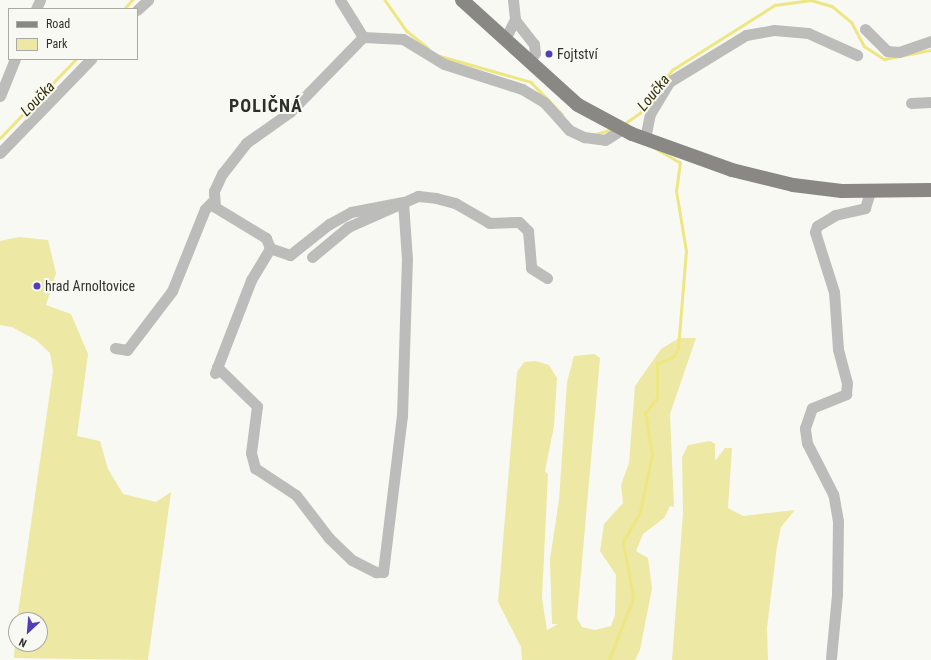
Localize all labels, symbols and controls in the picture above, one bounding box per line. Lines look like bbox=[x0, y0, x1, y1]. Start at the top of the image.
legend bbox=[8, 8, 138, 60]
text: Road bbox=[46, 17, 70, 31]
text: Park bbox=[46, 37, 67, 51]
place label: Fojtství bbox=[557, 46, 598, 62]
marker: Fojtství bbox=[544, 49, 554, 59]
water label: Loučka bbox=[634, 71, 674, 115]
water label: Loučka bbox=[17, 78, 59, 120]
district label: POLIČNÁ bbox=[229, 95, 303, 117]
place label: hrad Arnoltovice bbox=[45, 278, 135, 294]
marker: hrad Arnoltovice bbox=[32, 281, 42, 291]
north arrow bbox=[8, 612, 48, 652]
text: N bbox=[17, 635, 29, 650]

